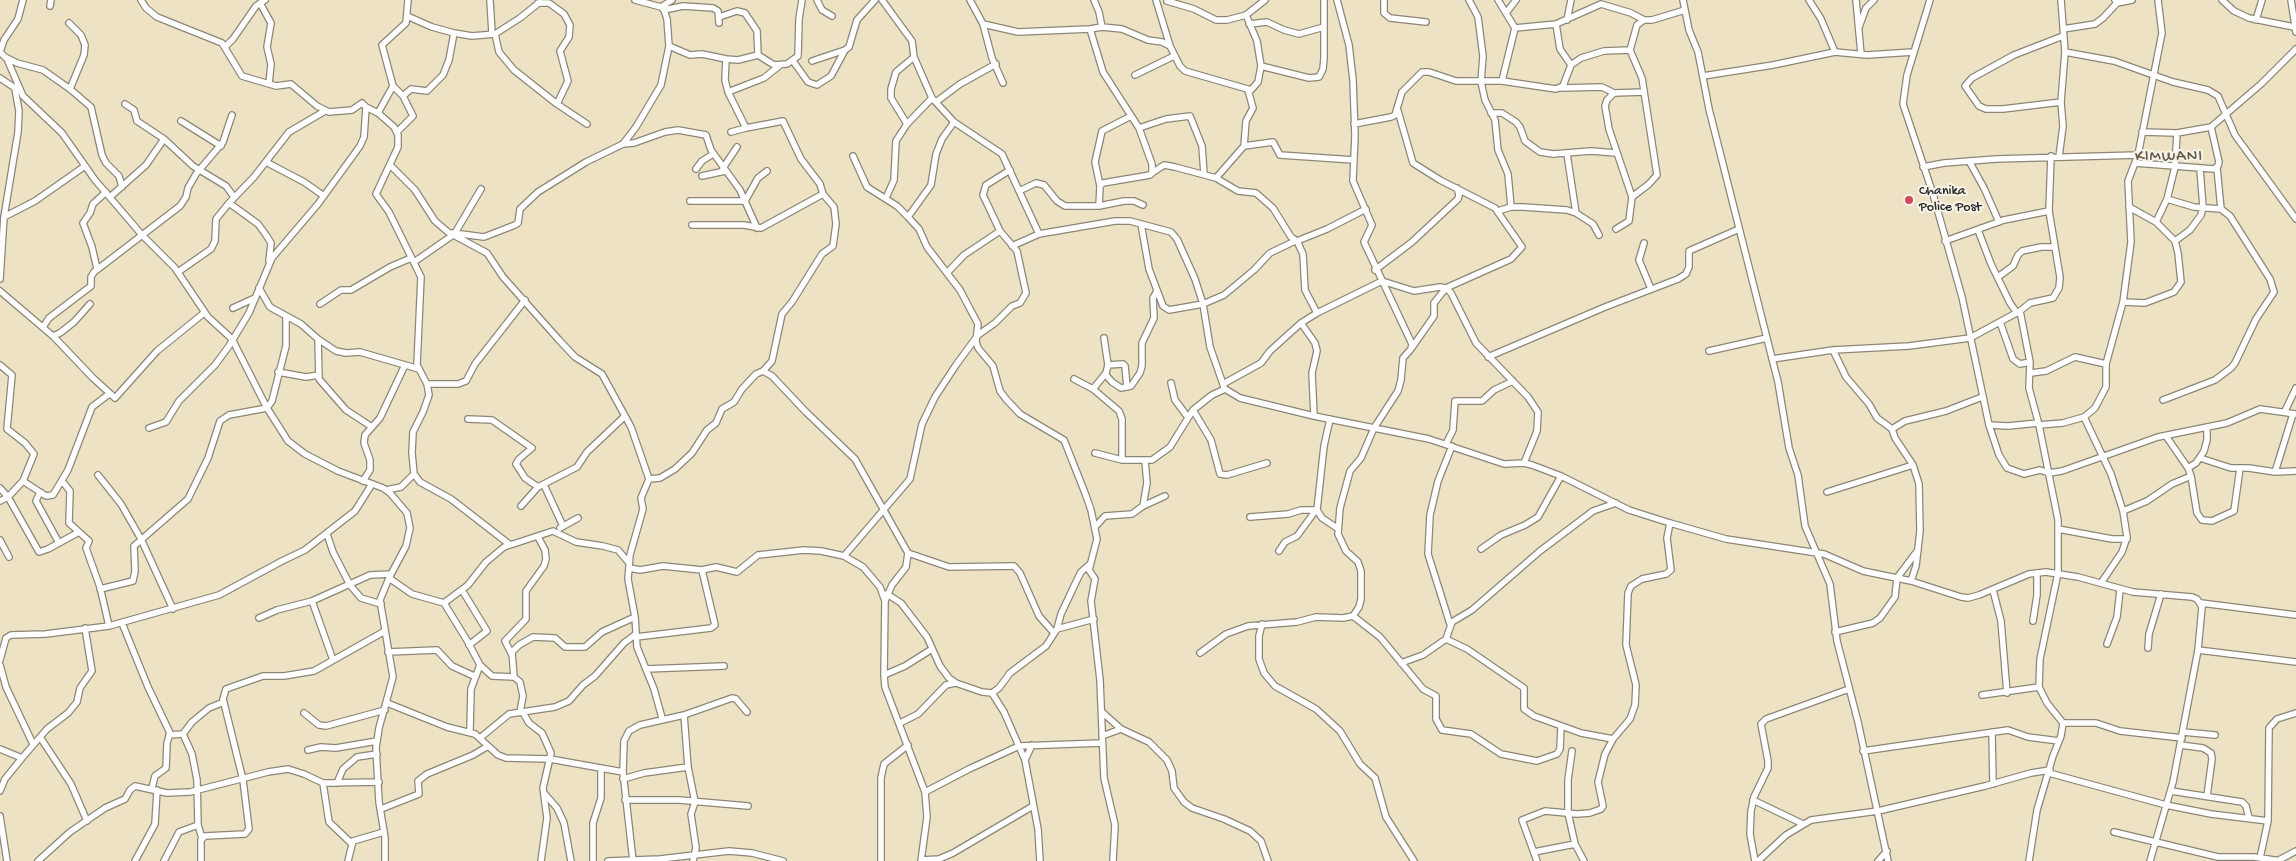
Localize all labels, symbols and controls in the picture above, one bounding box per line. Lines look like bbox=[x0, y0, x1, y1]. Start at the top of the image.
district label: KIMWANI bbox=[2134, 148, 2204, 168]
place label: Chanika Police Post bbox=[1919, 184, 1981, 216]
marker: Chanika Police Post bbox=[1903, 194, 1915, 206]

